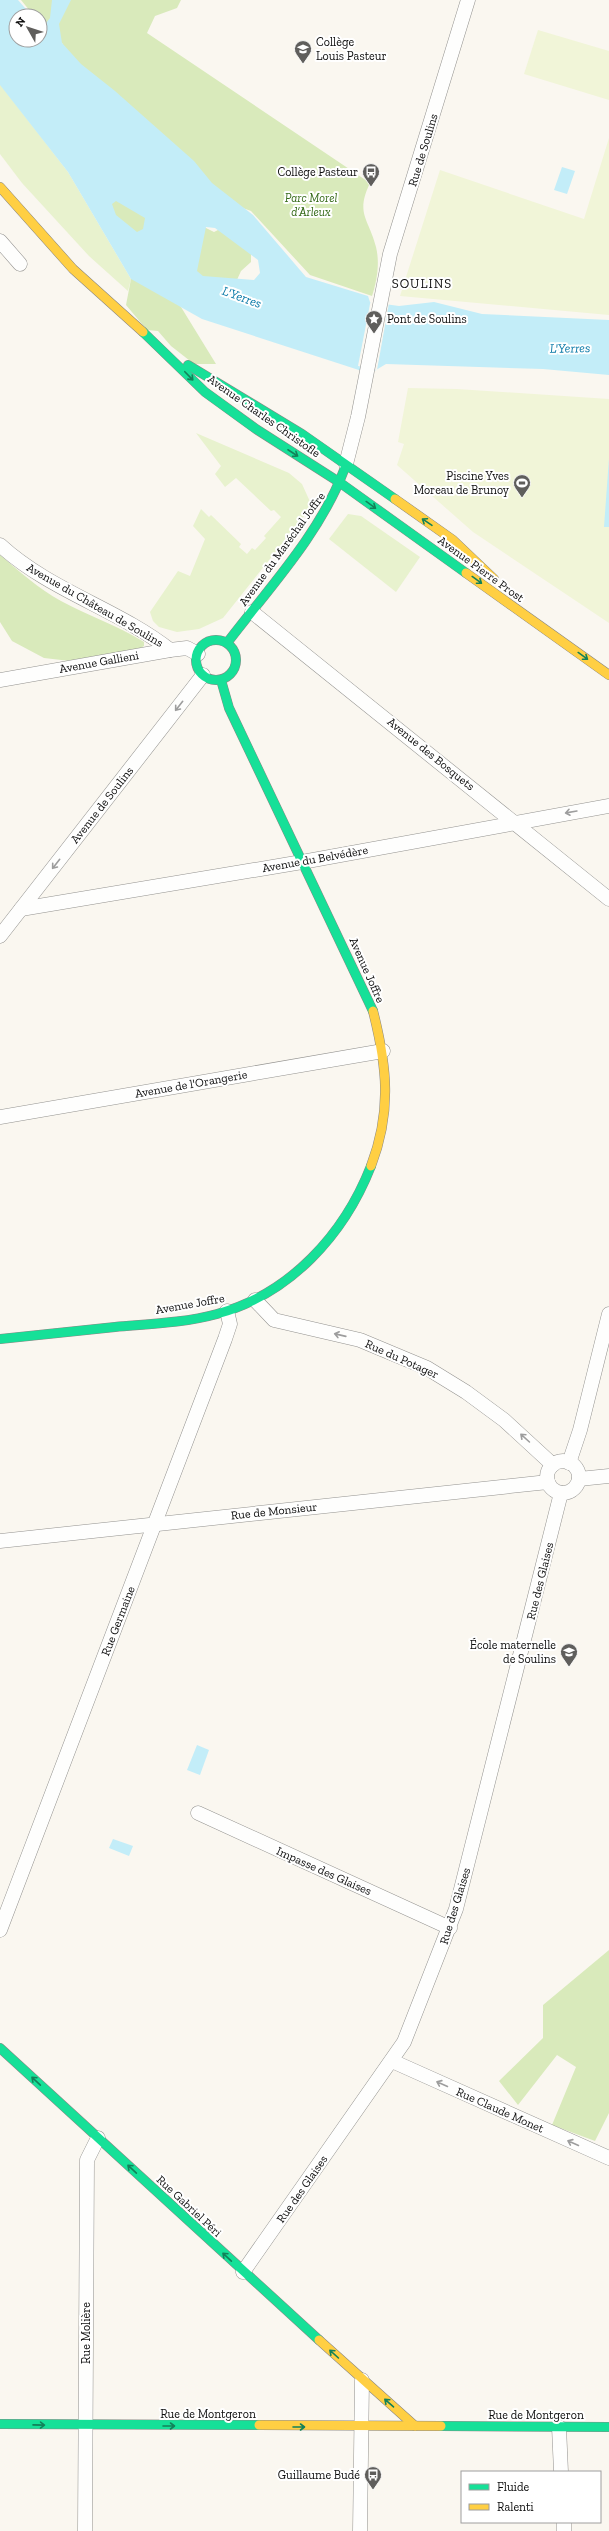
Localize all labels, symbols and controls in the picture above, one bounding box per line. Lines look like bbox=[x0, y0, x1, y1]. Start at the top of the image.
north arrow bbox=[8, 8, 48, 48]
text: N bbox=[13, 14, 29, 29]
place label: Collège Louis Pasteur bbox=[316, 35, 387, 63]
school or university icon: Collège Louis Pasteur bbox=[293, 39, 313, 64]
street label: Rue de Soulins bbox=[405, 112, 441, 188]
bus stop icon: Collège Pasteur bbox=[361, 162, 381, 187]
place label: Collège Pasteur bbox=[277, 165, 358, 179]
park label: Parc Morel d’Arleux bbox=[285, 191, 337, 219]
district label: SOULINS bbox=[392, 276, 452, 291]
water label: L'Yerres bbox=[220, 283, 264, 311]
place icon: Pont de Soulins bbox=[364, 309, 384, 334]
place label: Pont de Soulins bbox=[387, 312, 467, 326]
water label: L'Yerres bbox=[549, 340, 591, 356]
one-way arrow bbox=[184, 371, 193, 381]
street label: Avenue Charles Christofle bbox=[205, 372, 323, 460]
one-way arrow bbox=[287, 449, 298, 457]
place label: Piscine Yves Moreau de Brunoy bbox=[414, 469, 510, 497]
sports icon: Piscine Yves Moreau de Brunoy bbox=[512, 473, 532, 498]
street label: Avenue du Maréchal Joffre bbox=[236, 489, 328, 608]
one-way arrow bbox=[365, 501, 376, 509]
one-way arrow bbox=[421, 518, 432, 526]
street label: Avenue Pierre Prost bbox=[435, 533, 527, 605]
street label: Avenue du Château de Soulins bbox=[24, 560, 166, 650]
one-way arrow bbox=[471, 576, 482, 585]
street label: Avenue Gallieni bbox=[58, 648, 140, 676]
one-way arrow bbox=[577, 652, 588, 660]
one-way arrow bbox=[175, 700, 183, 711]
street label: Avenue des Bosquets bbox=[385, 715, 477, 793]
street label: Avenue de Soulins bbox=[68, 764, 136, 846]
one-way arrow bbox=[564, 809, 577, 817]
street label: Avenue du Belvédère bbox=[261, 843, 369, 875]
one-way arrow bbox=[52, 858, 61, 869]
street label: Avenue Joffre bbox=[346, 935, 388, 1005]
street label: Avenue de l'Orangerie bbox=[134, 1067, 249, 1101]
street label: Avenue Joffre bbox=[154, 1291, 226, 1317]
one-way arrow bbox=[334, 1331, 347, 1339]
street label: Rue du Potager bbox=[363, 1337, 441, 1381]
one-way arrow bbox=[520, 1433, 530, 1443]
street label: Rue de Monsieur bbox=[230, 1500, 318, 1522]
street label: Rue des Glaises bbox=[524, 1541, 556, 1621]
street label: Rue Germaine bbox=[98, 1584, 138, 1658]
place label: École maternelle de Soulins bbox=[470, 1637, 556, 1666]
school or university icon: École maternelle de Soulins bbox=[559, 1642, 579, 1667]
street label: Impasse des Glaises bbox=[274, 1844, 374, 1898]
street label: Rue des Glaises bbox=[437, 1866, 473, 1946]
one-way arrow bbox=[31, 2076, 41, 2086]
one-way arrow bbox=[436, 2080, 448, 2088]
street label: Rue Claude Monet bbox=[454, 2084, 546, 2136]
one-way arrow bbox=[568, 2138, 580, 2146]
street label: Rue des Glaises bbox=[273, 2152, 331, 2226]
one-way arrow bbox=[127, 2165, 137, 2174]
street label: Rue Gabriel Péri bbox=[154, 2172, 225, 2240]
one-way arrow bbox=[222, 2252, 232, 2262]
street label: Rue Molière bbox=[79, 2302, 93, 2364]
one-way arrow bbox=[329, 2349, 339, 2359]
one-way arrow bbox=[384, 2399, 394, 2408]
street label: Rue de Montgeron bbox=[160, 2407, 256, 2421]
street label: Rue de Montgeron bbox=[488, 2408, 584, 2422]
one-way arrow bbox=[32, 2421, 45, 2429]
one-way arrow bbox=[162, 2422, 175, 2430]
one-way arrow bbox=[292, 2423, 305, 2431]
bus stop icon: Guillaume Budé bbox=[363, 2465, 383, 2490]
place label: Guillaume Budé bbox=[278, 2468, 360, 2482]
legend bbox=[461, 2471, 601, 2523]
text: Fluide bbox=[497, 2480, 530, 2494]
text: Ralenti bbox=[497, 2500, 534, 2514]

